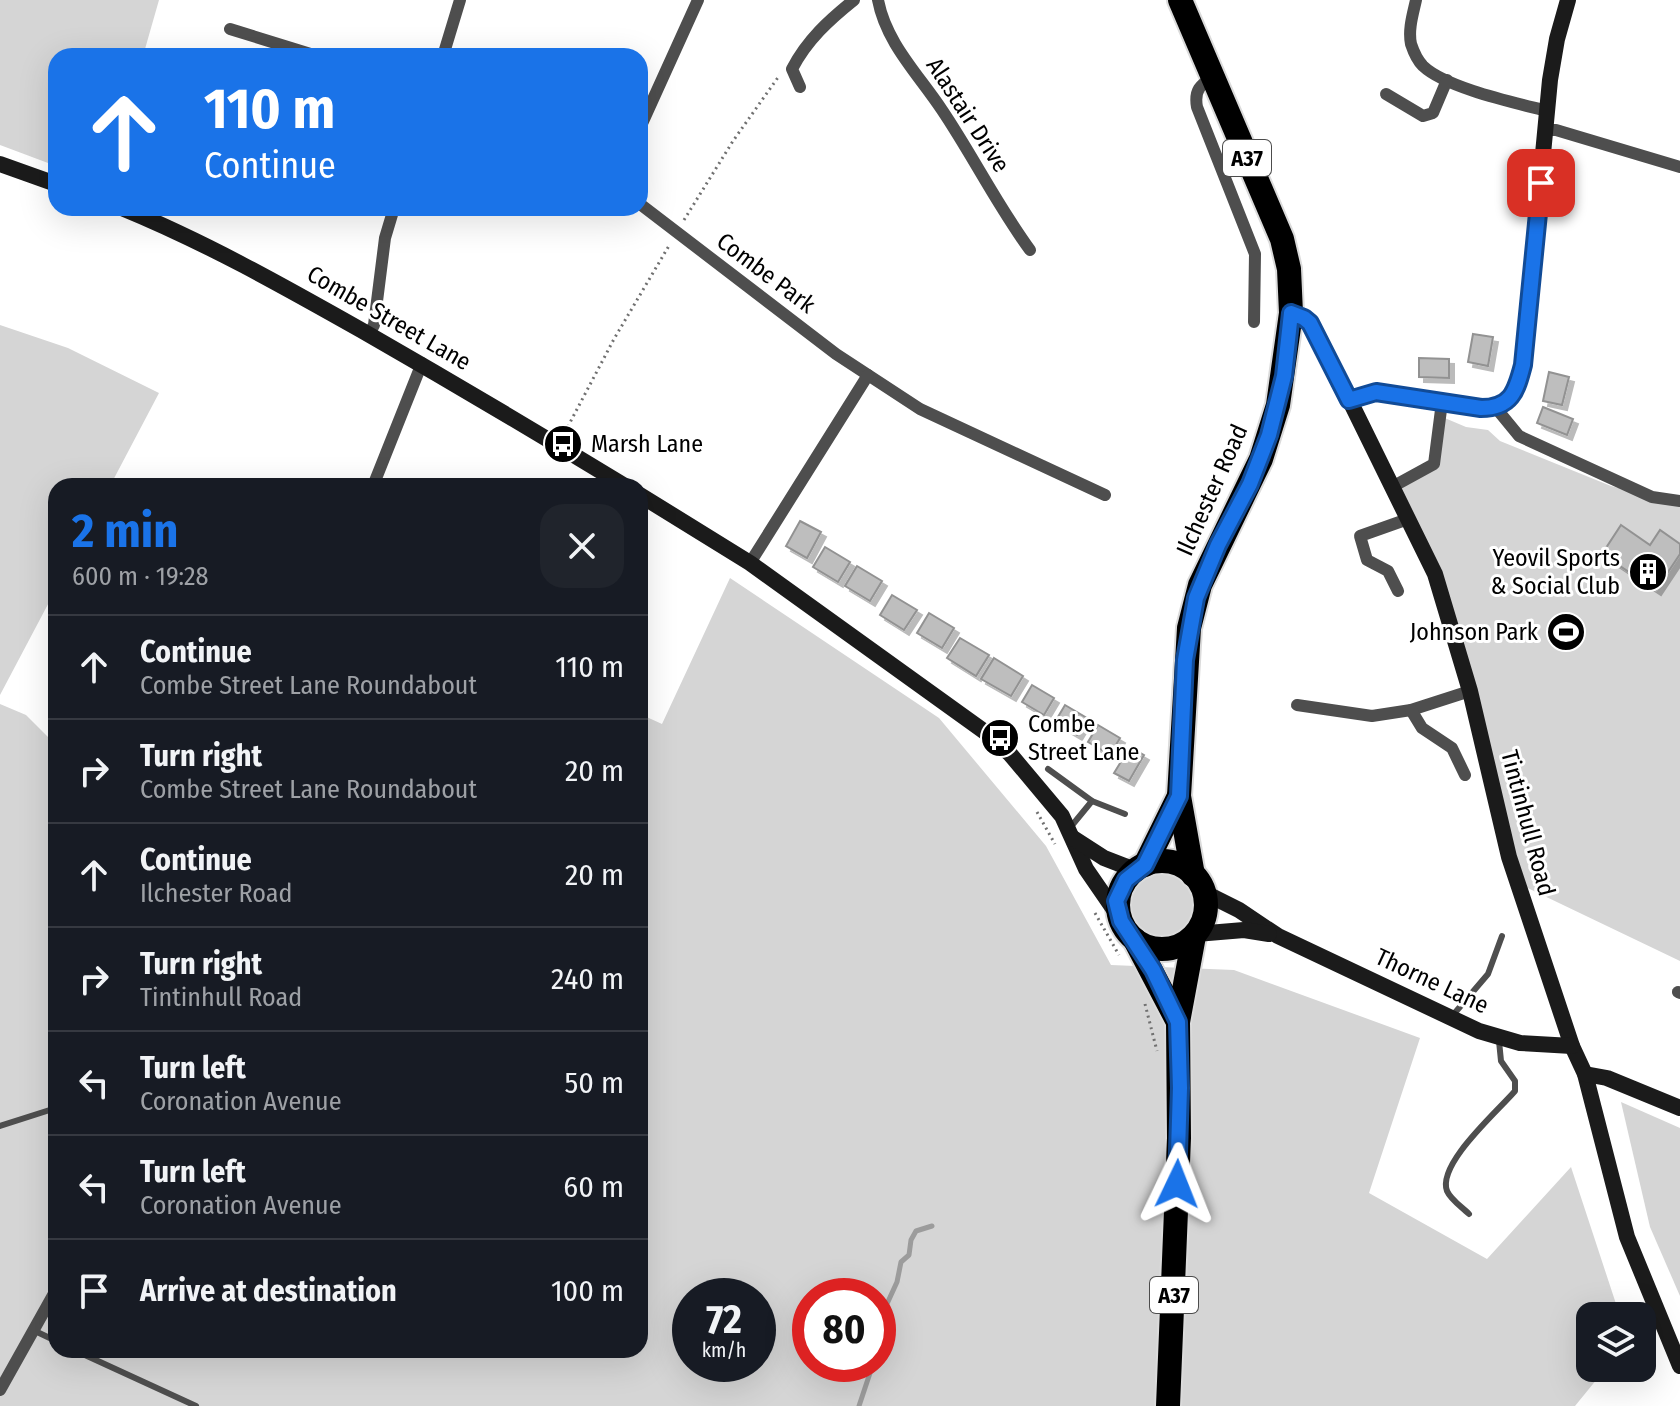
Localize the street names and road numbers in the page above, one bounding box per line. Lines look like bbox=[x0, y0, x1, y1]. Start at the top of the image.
street label: Alastair Drive bbox=[921, 52, 1015, 178]
road number: A37 bbox=[1223, 140, 1271, 176]
street label: Combe Park bbox=[711, 227, 821, 319]
street label: Combe Street Lane bbox=[302, 260, 476, 376]
street label: Ilchester Road bbox=[1171, 420, 1253, 560]
street label: Tintinhull Road bbox=[1495, 747, 1561, 899]
street label: Thorne Lane bbox=[1371, 943, 1493, 1019]
road number: A37 bbox=[1150, 1277, 1198, 1313]

